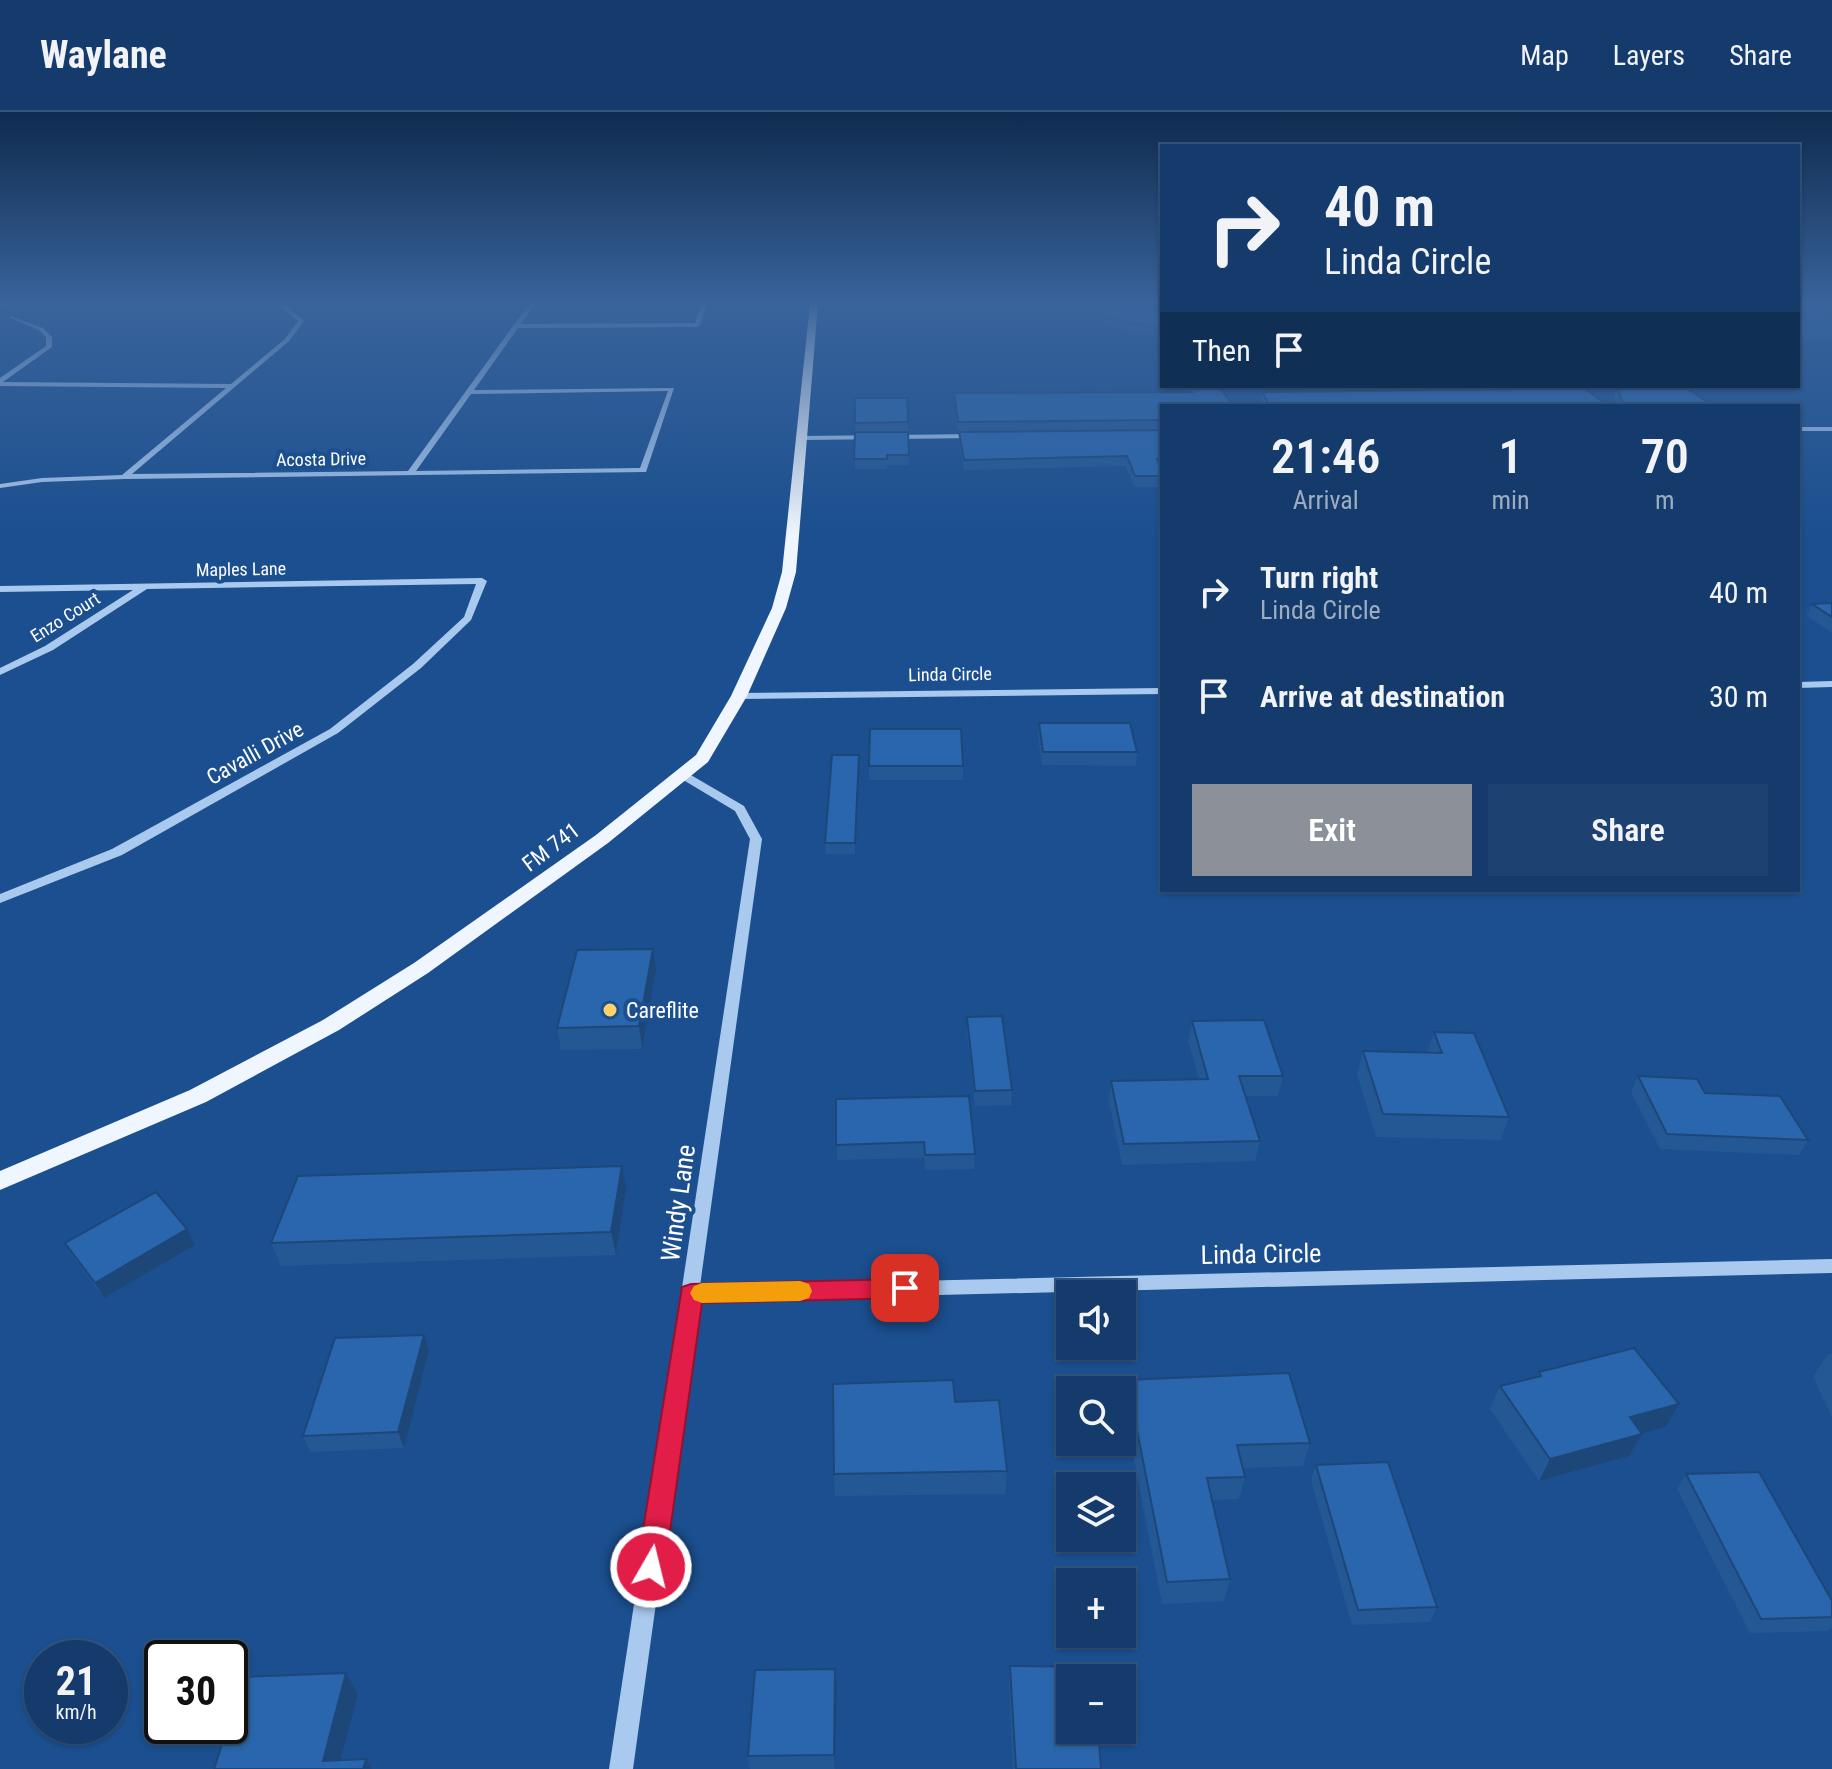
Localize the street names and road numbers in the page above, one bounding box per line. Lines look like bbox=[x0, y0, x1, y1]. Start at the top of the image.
street label: Acosta Drive bbox=[276, 448, 366, 470]
street label: Maples Lane bbox=[196, 558, 286, 580]
street label: Enzo Court bbox=[26, 587, 104, 647]
street label: Linda Circle bbox=[908, 663, 992, 685]
street label: Cavalli Drive bbox=[202, 716, 308, 790]
street label: FM 741 bbox=[518, 818, 584, 876]
street label: Windy Lane bbox=[655, 1143, 701, 1263]
street label: Linda Circle bbox=[1200, 1238, 1322, 1270]

